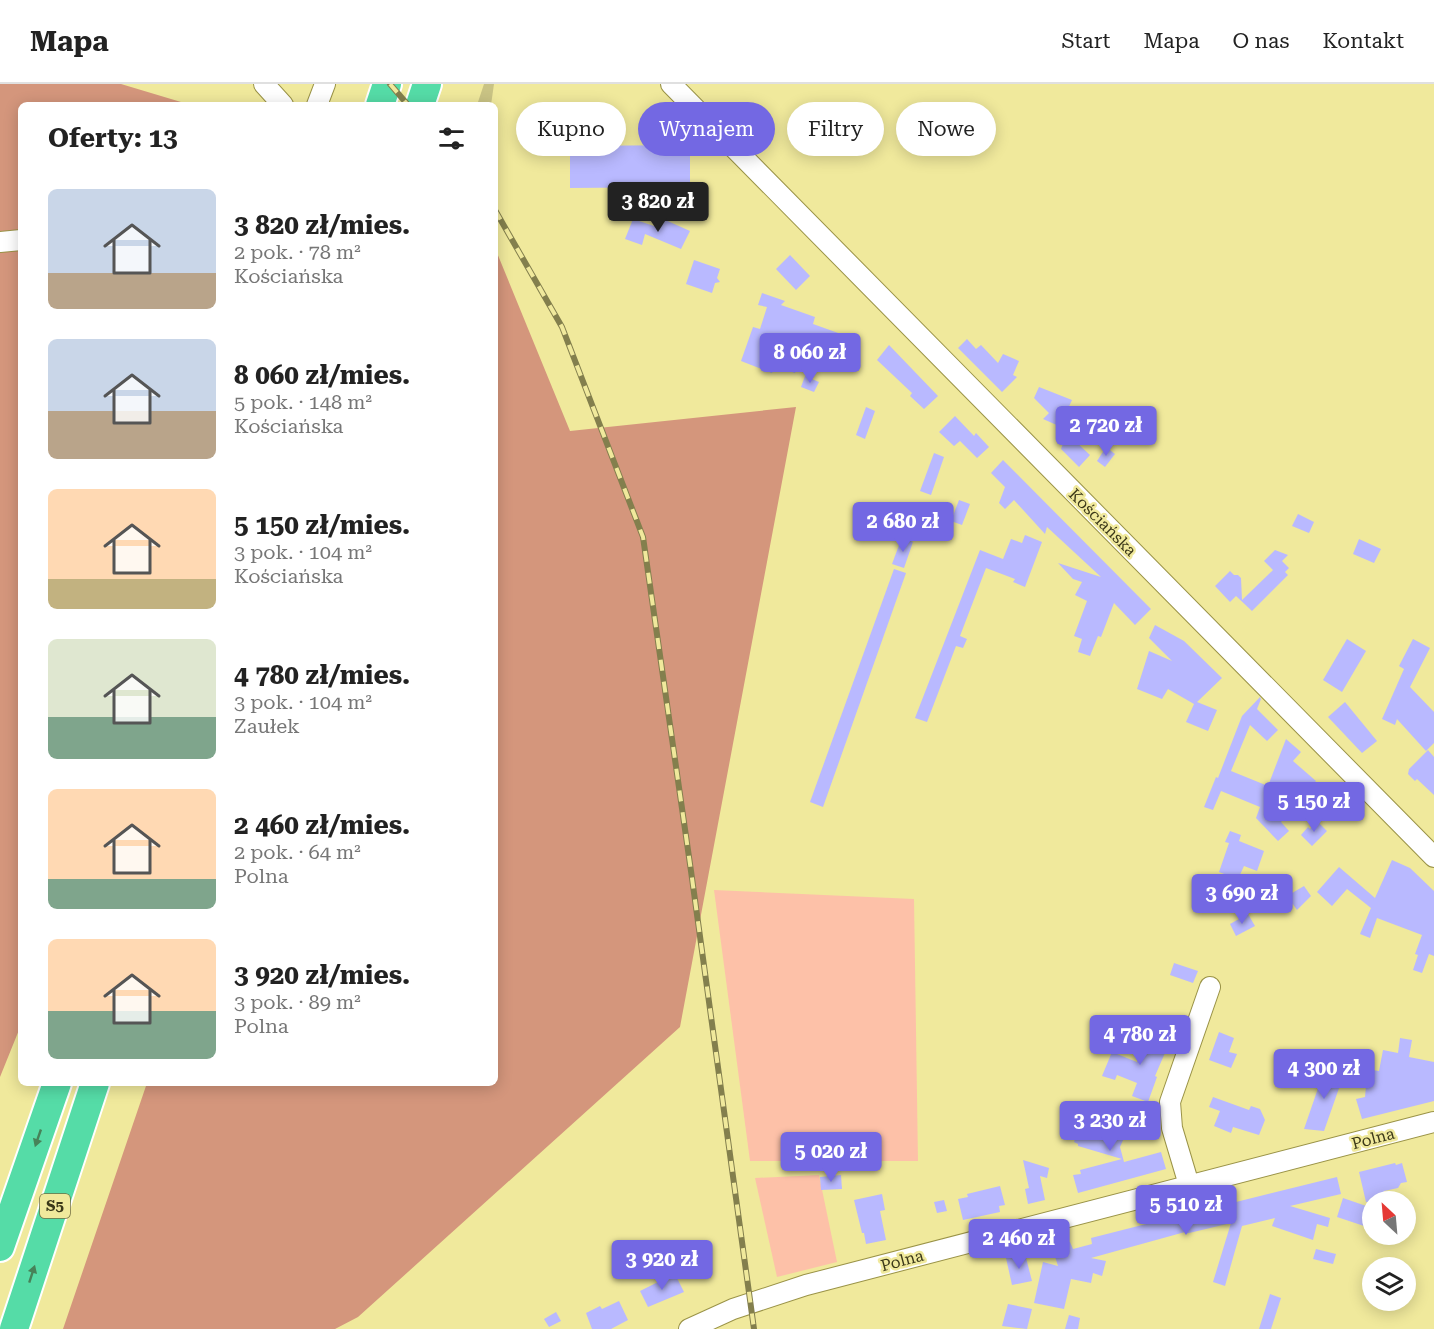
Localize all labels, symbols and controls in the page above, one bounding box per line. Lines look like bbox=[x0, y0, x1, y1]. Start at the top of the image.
text: Mapa bbox=[30, 25, 109, 58]
text: Start bbox=[1062, 29, 1110, 53]
text: Mapa bbox=[1143, 29, 1200, 53]
text: O nas bbox=[1233, 29, 1289, 53]
text: Kontakt bbox=[1322, 29, 1404, 53]
chip: Kupno bbox=[516, 102, 626, 156]
chip: Wynajem bbox=[638, 102, 775, 156]
chip: Filtry bbox=[787, 102, 884, 156]
chip: Nowe bbox=[896, 102, 996, 156]
icon: filters bbox=[435, 122, 468, 155]
text: Oferty: 13 bbox=[48, 123, 178, 153]
pin: 3 820 zł bbox=[596, 182, 720, 233]
text: 3 820 zł bbox=[622, 189, 694, 213]
text: 3 820 zł/mies. bbox=[234, 210, 410, 240]
icon: home bbox=[96, 213, 168, 285]
text: 2 pok. · 78 m² bbox=[234, 240, 361, 264]
text: Kościańska bbox=[234, 264, 343, 288]
pin: 8 060 zł bbox=[748, 333, 872, 384]
text: 8 060 zł bbox=[774, 340, 846, 364]
text: 8 060 zł/mies. bbox=[234, 360, 410, 390]
icon: home bbox=[96, 363, 168, 435]
text: 5 pok. · 148 m² bbox=[234, 390, 372, 414]
pin: 2 720 zł bbox=[1044, 406, 1168, 457]
text: 2 720 zł bbox=[1070, 413, 1142, 437]
text: Kościańska bbox=[234, 414, 343, 438]
street label: Kościańska bbox=[1065, 485, 1141, 560]
pin: 2 680 zł bbox=[841, 502, 965, 553]
text: 2 680 zł bbox=[867, 509, 939, 533]
text: 5 150 zł/mies. bbox=[234, 510, 410, 540]
icon: home bbox=[96, 513, 168, 585]
text: 3 pok. · 104 m² bbox=[234, 540, 372, 564]
text: Kościańska bbox=[234, 564, 343, 588]
text: 4 780 zł/mies. bbox=[234, 660, 410, 690]
icon: home bbox=[96, 663, 168, 735]
text: 3 pok. · 104 m² bbox=[234, 690, 372, 714]
text: Zaułek bbox=[234, 714, 300, 738]
pin: 5 150 zł bbox=[1252, 782, 1376, 833]
text: 5 150 zł bbox=[1278, 789, 1350, 813]
text: 2 460 zł/mies. bbox=[234, 810, 410, 840]
icon: home bbox=[96, 813, 168, 885]
text: 2 pok. · 64 m² bbox=[234, 840, 361, 864]
text: Polna bbox=[234, 864, 289, 888]
pin: 3 690 zł bbox=[1180, 874, 1304, 925]
text: 3 690 zł bbox=[1206, 881, 1278, 905]
text: 3 920 zł/mies. bbox=[234, 960, 410, 990]
icon: home bbox=[96, 963, 168, 1035]
text: 3 pok. · 89 m² bbox=[234, 990, 361, 1014]
text: Polna bbox=[234, 1014, 289, 1038]
pin: 4 780 zł bbox=[1078, 1015, 1202, 1066]
text: 4 780 zł bbox=[1104, 1022, 1176, 1046]
pin: 4 300 zł bbox=[1262, 1049, 1386, 1100]
text: 4 300 zł bbox=[1288, 1056, 1360, 1080]
pin: 3 230 zł bbox=[1048, 1101, 1172, 1152]
text: 3 230 zł bbox=[1074, 1108, 1146, 1132]
street label: Polna bbox=[1350, 1124, 1397, 1153]
one-way arrow bbox=[32, 1129, 42, 1147]
pin: 5 020 zł bbox=[769, 1132, 893, 1183]
text: 5 020 zł bbox=[795, 1139, 867, 1163]
pin: 5 510 zł bbox=[1124, 1185, 1248, 1236]
north arrow bbox=[1362, 1191, 1416, 1245]
map controls bbox=[1362, 1191, 1416, 1311]
text: 5 510 zł bbox=[1150, 1192, 1222, 1216]
road number: S5 bbox=[40, 1194, 70, 1218]
pin: 2 460 zł bbox=[957, 1219, 1081, 1270]
text: 2 460 zł bbox=[983, 1226, 1055, 1250]
pin: 3 920 zł bbox=[600, 1240, 724, 1291]
street label: Polna bbox=[879, 1246, 926, 1275]
text: 3 920 zł bbox=[626, 1247, 698, 1271]
button: layers bbox=[1362, 1257, 1416, 1311]
one-way arrow bbox=[28, 1265, 38, 1283]

